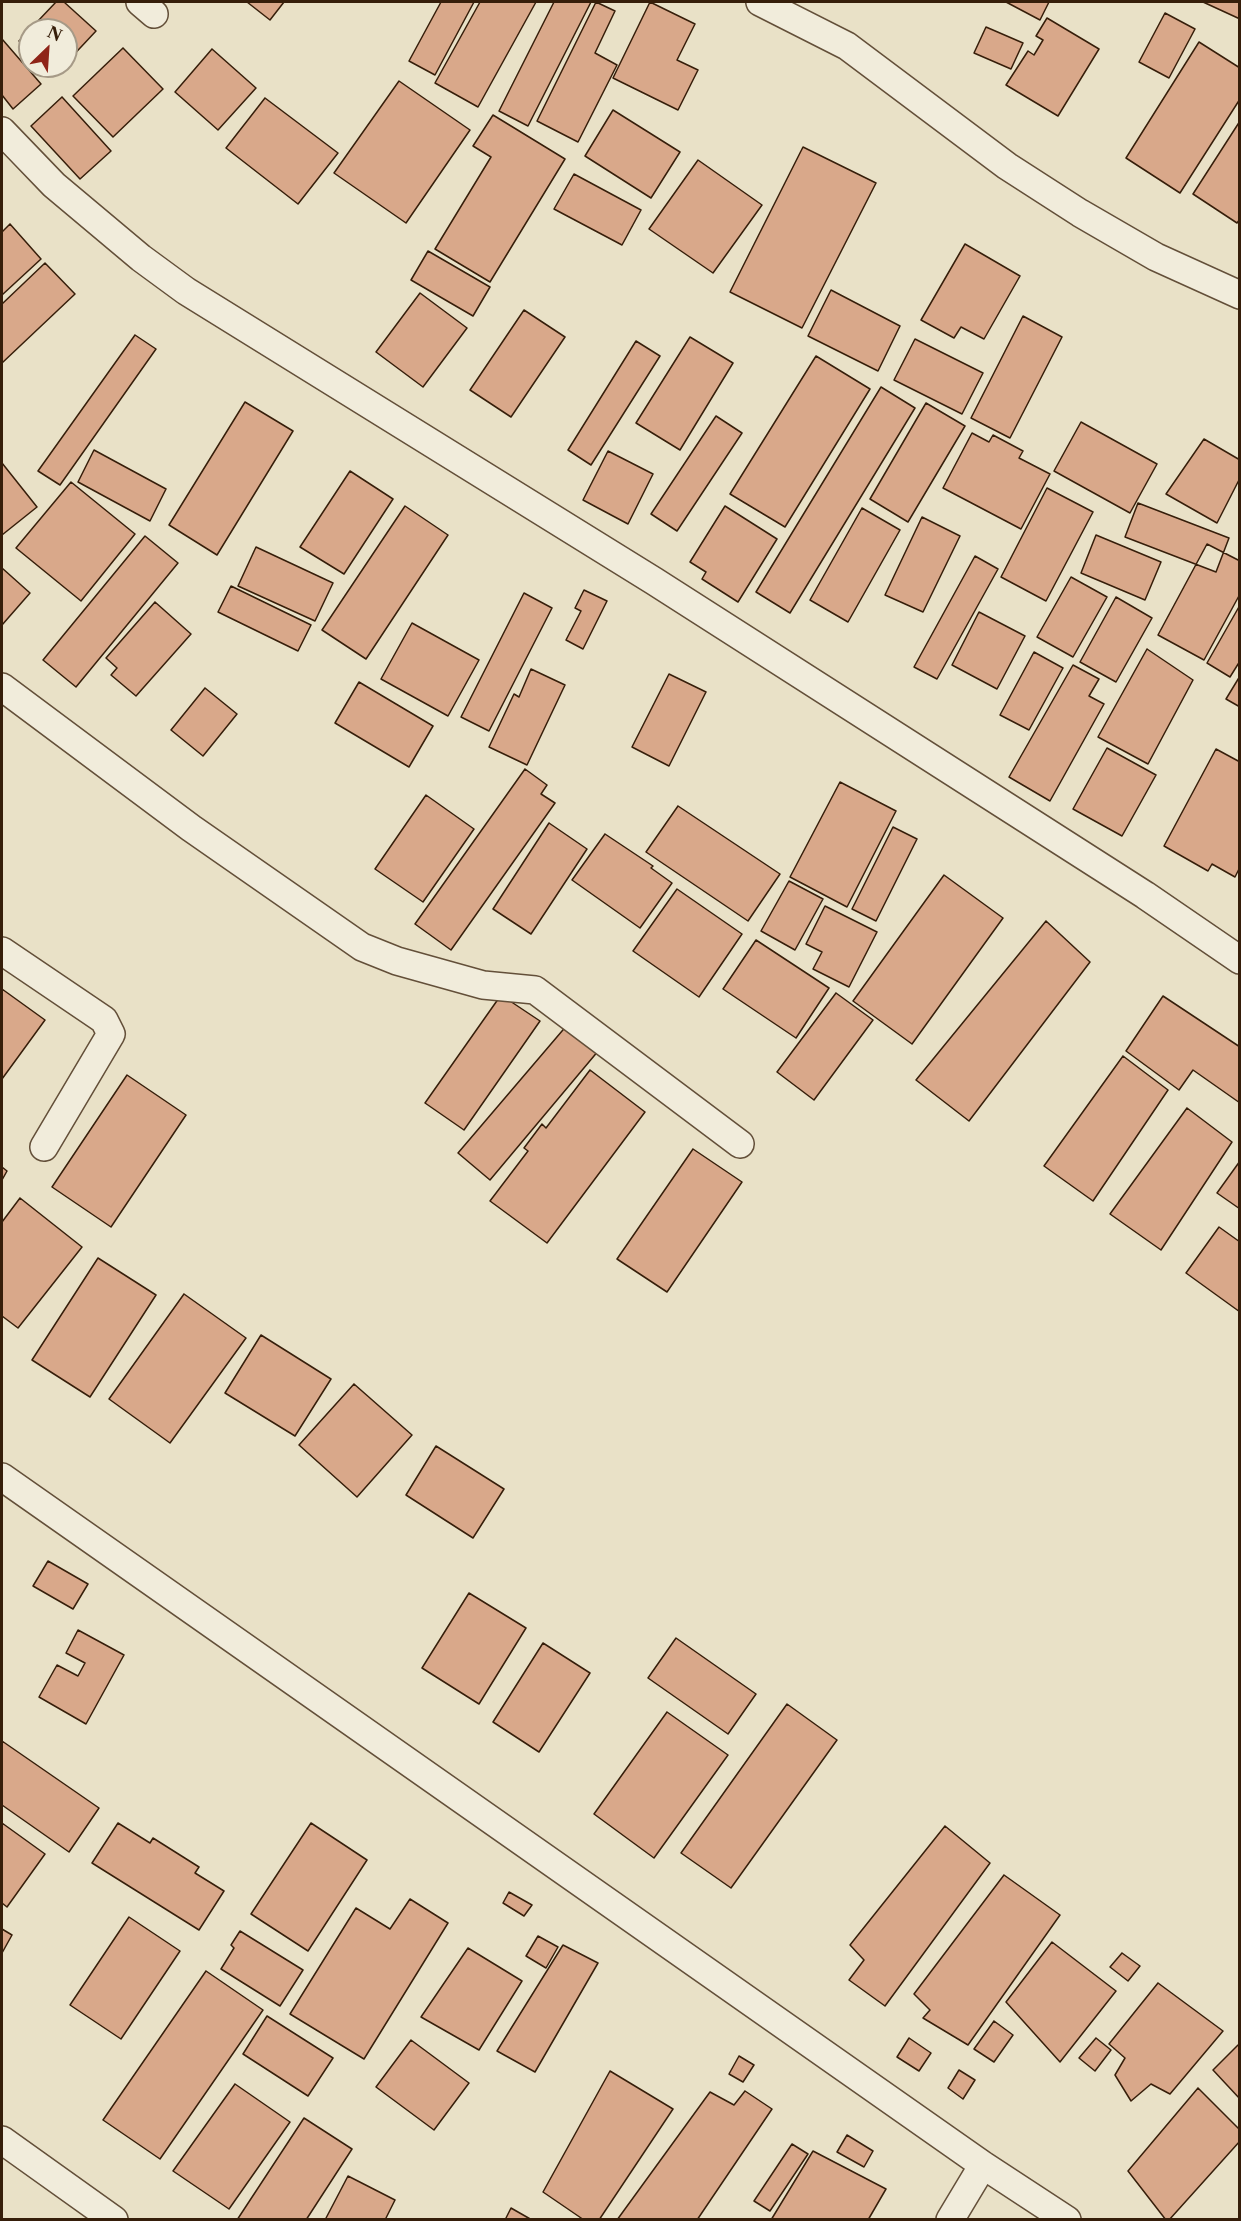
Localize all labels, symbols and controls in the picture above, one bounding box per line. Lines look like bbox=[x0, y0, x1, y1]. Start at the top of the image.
north arrow bbox=[18, 18, 78, 78]
text: N bbox=[44, 21, 65, 46]

